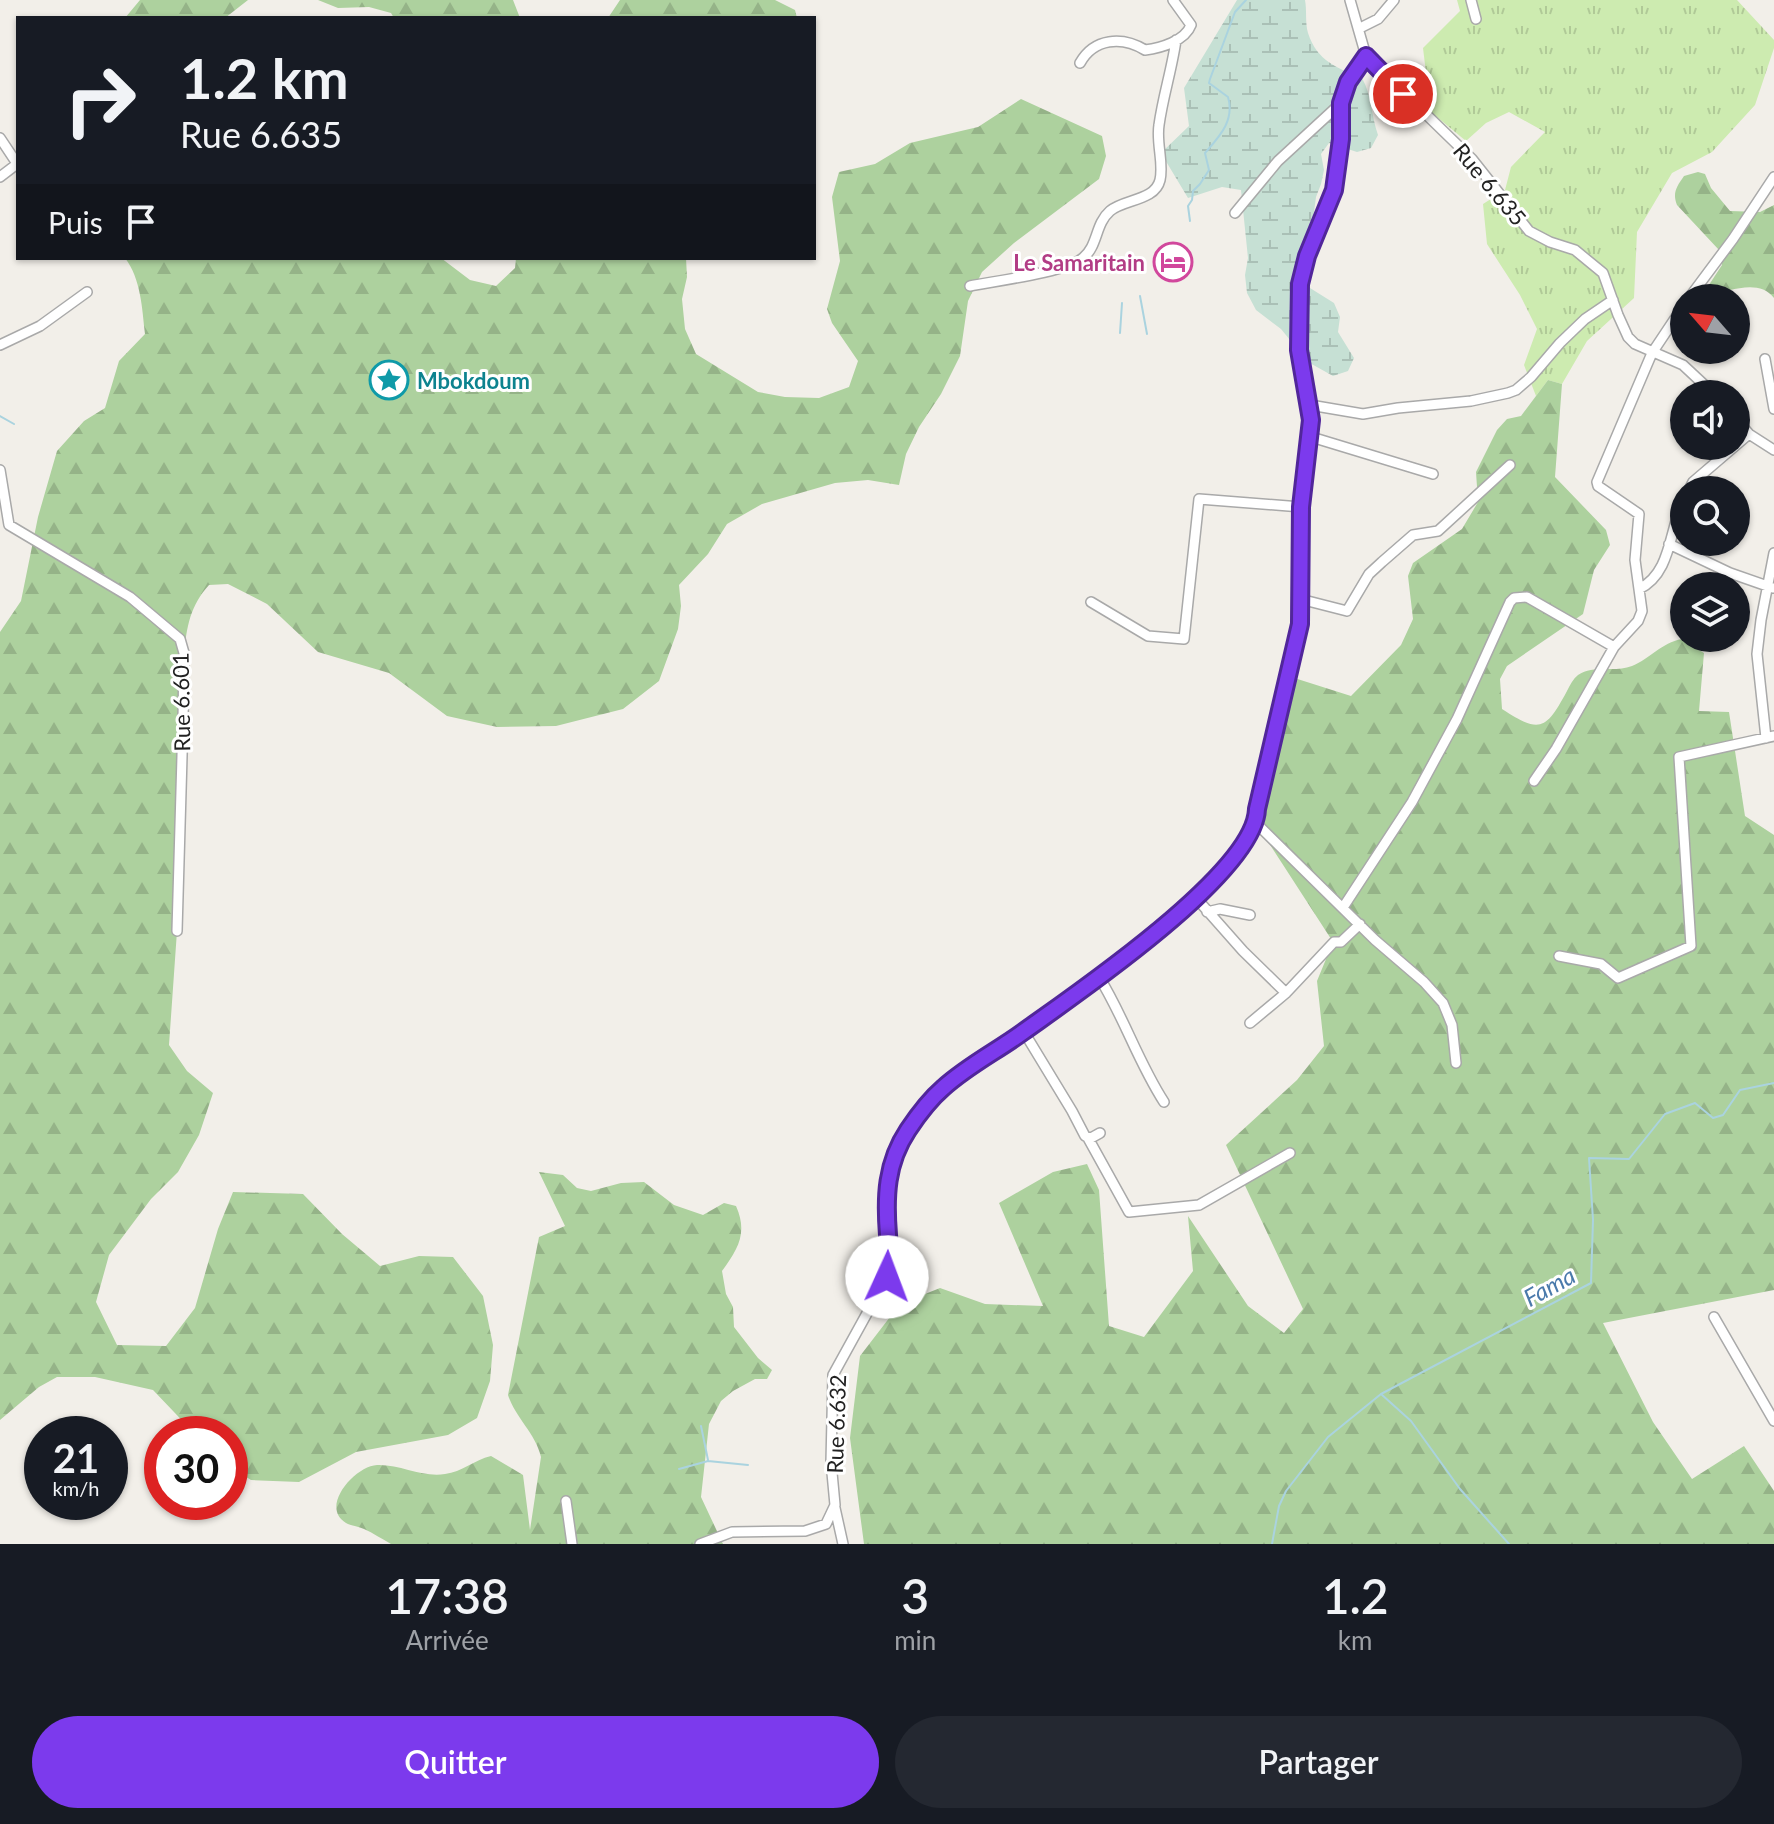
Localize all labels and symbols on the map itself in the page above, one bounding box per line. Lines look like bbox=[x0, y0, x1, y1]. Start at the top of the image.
pin bbox=[1369, 60, 1437, 128]
street label: Rue 6.635 bbox=[1448, 137, 1532, 231]
hotel icon: Le Samaritain bbox=[1152, 241, 1194, 283]
place label: Le Samaritain bbox=[1013, 249, 1145, 276]
north arrow bbox=[1670, 284, 1750, 364]
place icon: Mbokdoum bbox=[368, 359, 410, 401]
place label: Mbokdoum bbox=[417, 367, 530, 394]
street label: Rue 6.601 bbox=[167, 652, 195, 752]
position arrow bbox=[845, 1235, 929, 1319]
water label: Fama bbox=[1518, 1260, 1580, 1312]
street label: Rue 6.632 bbox=[821, 1374, 851, 1474]
speed limit sign: 30 bbox=[144, 1416, 248, 1520]

